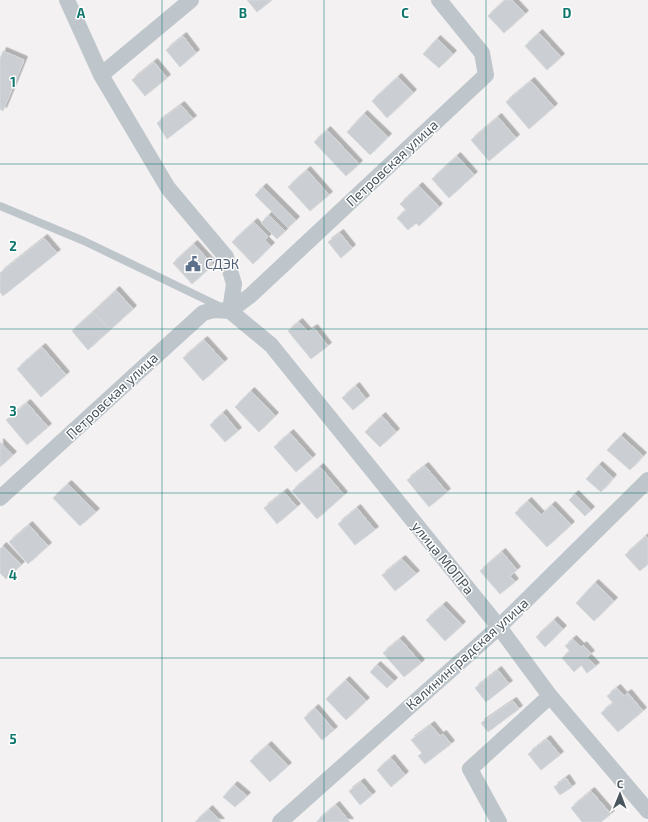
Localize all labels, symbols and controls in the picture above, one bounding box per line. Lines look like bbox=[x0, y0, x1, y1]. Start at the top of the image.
text: A bbox=[77, 5, 86, 21]
text: B bbox=[239, 5, 247, 21]
text: C bbox=[401, 5, 409, 21]
text: D bbox=[563, 5, 572, 21]
text: 1 bbox=[10, 74, 16, 90]
street label: Петровская улица bbox=[342, 116, 441, 210]
text: 2 bbox=[9, 238, 17, 254]
public building icon: СДЭК bbox=[184, 255, 202, 273]
place label: СДЭК bbox=[205, 255, 239, 272]
street label: Петровская улица bbox=[62, 349, 161, 443]
text: 3 bbox=[9, 403, 17, 419]
street label: улица МОПРа bbox=[409, 518, 478, 598]
text: 4 bbox=[9, 567, 17, 583]
street label: Калининградская улица bbox=[402, 594, 532, 713]
text: 5 bbox=[9, 731, 17, 747]
north arrow bbox=[600, 774, 640, 814]
text: С bbox=[617, 777, 624, 790]

